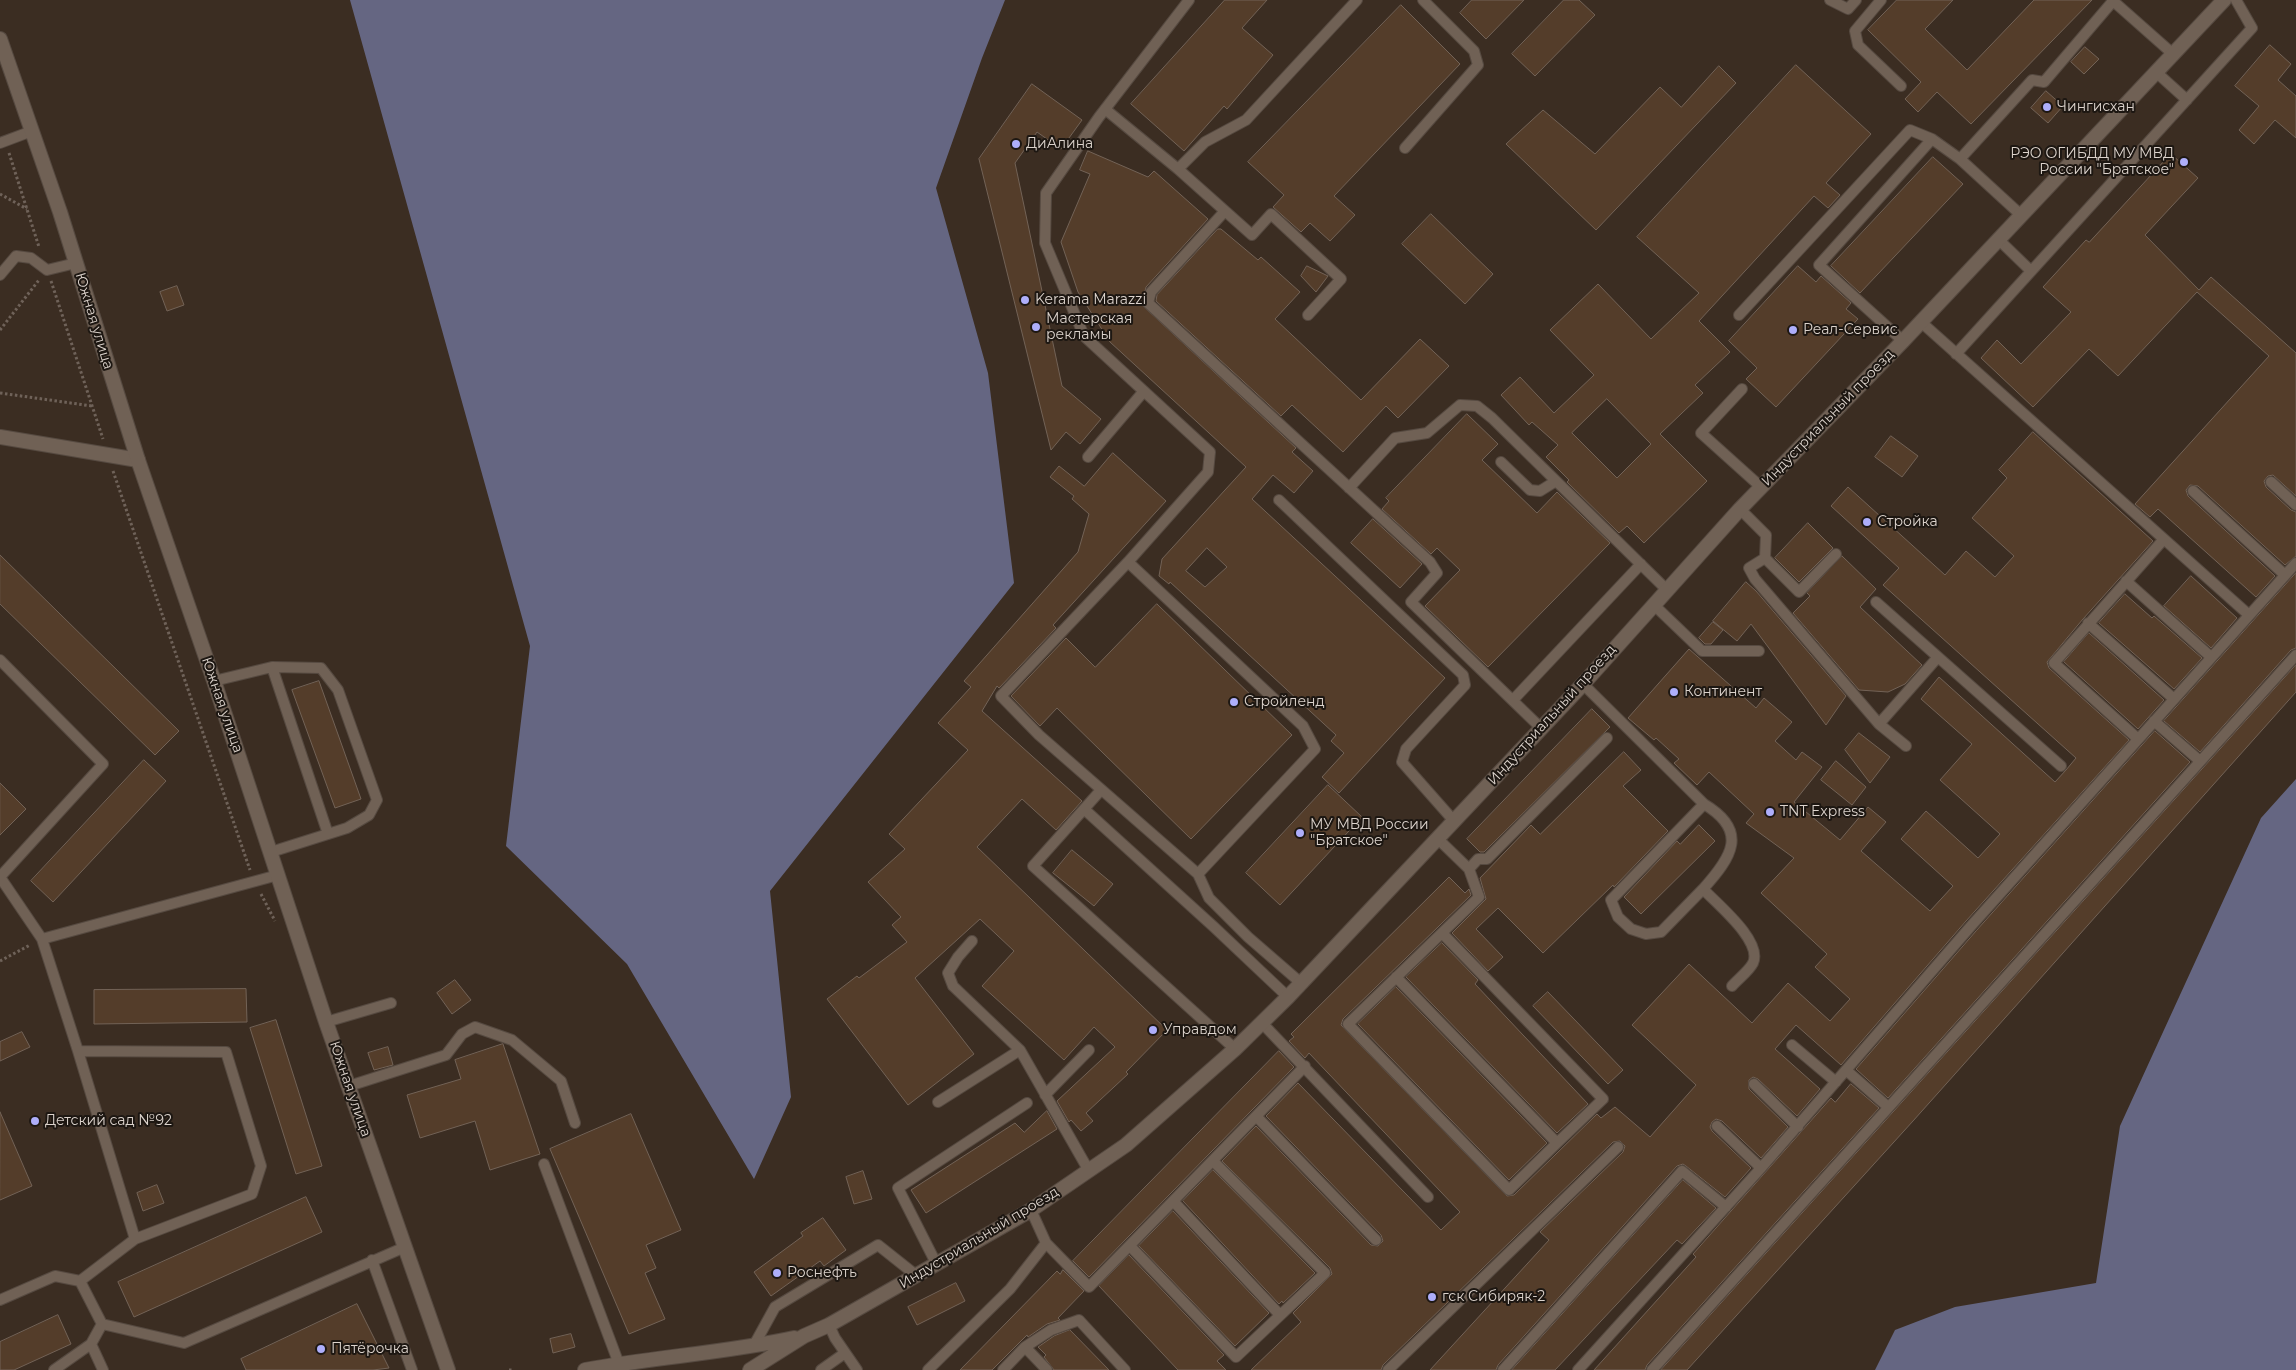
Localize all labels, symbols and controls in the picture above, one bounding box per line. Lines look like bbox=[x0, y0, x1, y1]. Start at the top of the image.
place label: Чингисхан bbox=[2057, 99, 2135, 115]
marker: Чингисхан bbox=[2041, 101, 2053, 113]
place label: ДиАлина bbox=[1026, 136, 1093, 152]
marker: ДиАлина bbox=[1010, 138, 1022, 150]
place label: РЭО ОГИБДД МУ МВД России "Братское" bbox=[2010, 146, 2174, 178]
marker: РЭО ОГИБДД МУ МВД России "Братское" bbox=[2178, 156, 2190, 168]
street label: Южная улица bbox=[71, 271, 117, 371]
place label: Kerama Marazzi bbox=[1035, 292, 1146, 308]
marker: Kerama Marazzi bbox=[1019, 294, 1031, 306]
place label: Мастерская рекламы bbox=[1046, 311, 1132, 344]
marker: Мастерская рекламы bbox=[1030, 321, 1042, 333]
place label: Реал-Сервис bbox=[1803, 322, 1898, 338]
marker: Реал-Сервис bbox=[1787, 324, 1799, 336]
street label: Индустриальный проезд bbox=[1758, 346, 1898, 490]
place label: Стройка bbox=[1877, 514, 1938, 530]
marker: Стройка bbox=[1861, 516, 1873, 528]
street label: Индустриальный проезд bbox=[1484, 641, 1620, 789]
street label: Южная улица bbox=[198, 655, 246, 755]
place label: Континент bbox=[1684, 684, 1762, 700]
marker: Континент bbox=[1668, 686, 1680, 698]
place label: Стройленд bbox=[1244, 694, 1325, 710]
marker: Стройленд bbox=[1228, 696, 1240, 708]
place label: TNT Express bbox=[1780, 804, 1865, 820]
marker: TNT Express bbox=[1764, 806, 1776, 818]
place label: МУ МВД России "Братское" bbox=[1310, 817, 1429, 850]
marker: МУ МВД России "Братское" bbox=[1294, 827, 1306, 839]
place label: Управдом bbox=[1163, 1022, 1237, 1038]
marker: Управдом bbox=[1147, 1024, 1159, 1036]
street label: Южная улица bbox=[326, 1039, 374, 1139]
place label: Детский сад №92 bbox=[45, 1113, 172, 1129]
marker: Детский сад №92 bbox=[29, 1115, 41, 1127]
street label: Индустриальный проезд bbox=[896, 1184, 1062, 1292]
place label: Роснефть bbox=[787, 1265, 857, 1281]
marker: Роснефть bbox=[771, 1267, 783, 1279]
place label: гск Сибиряк-2 bbox=[1442, 1289, 1545, 1305]
marker: гск Сибиряк-2 bbox=[1426, 1291, 1438, 1303]
place label: Пятёрочка bbox=[331, 1341, 409, 1357]
marker: Пятёрочка bbox=[315, 1343, 327, 1355]

